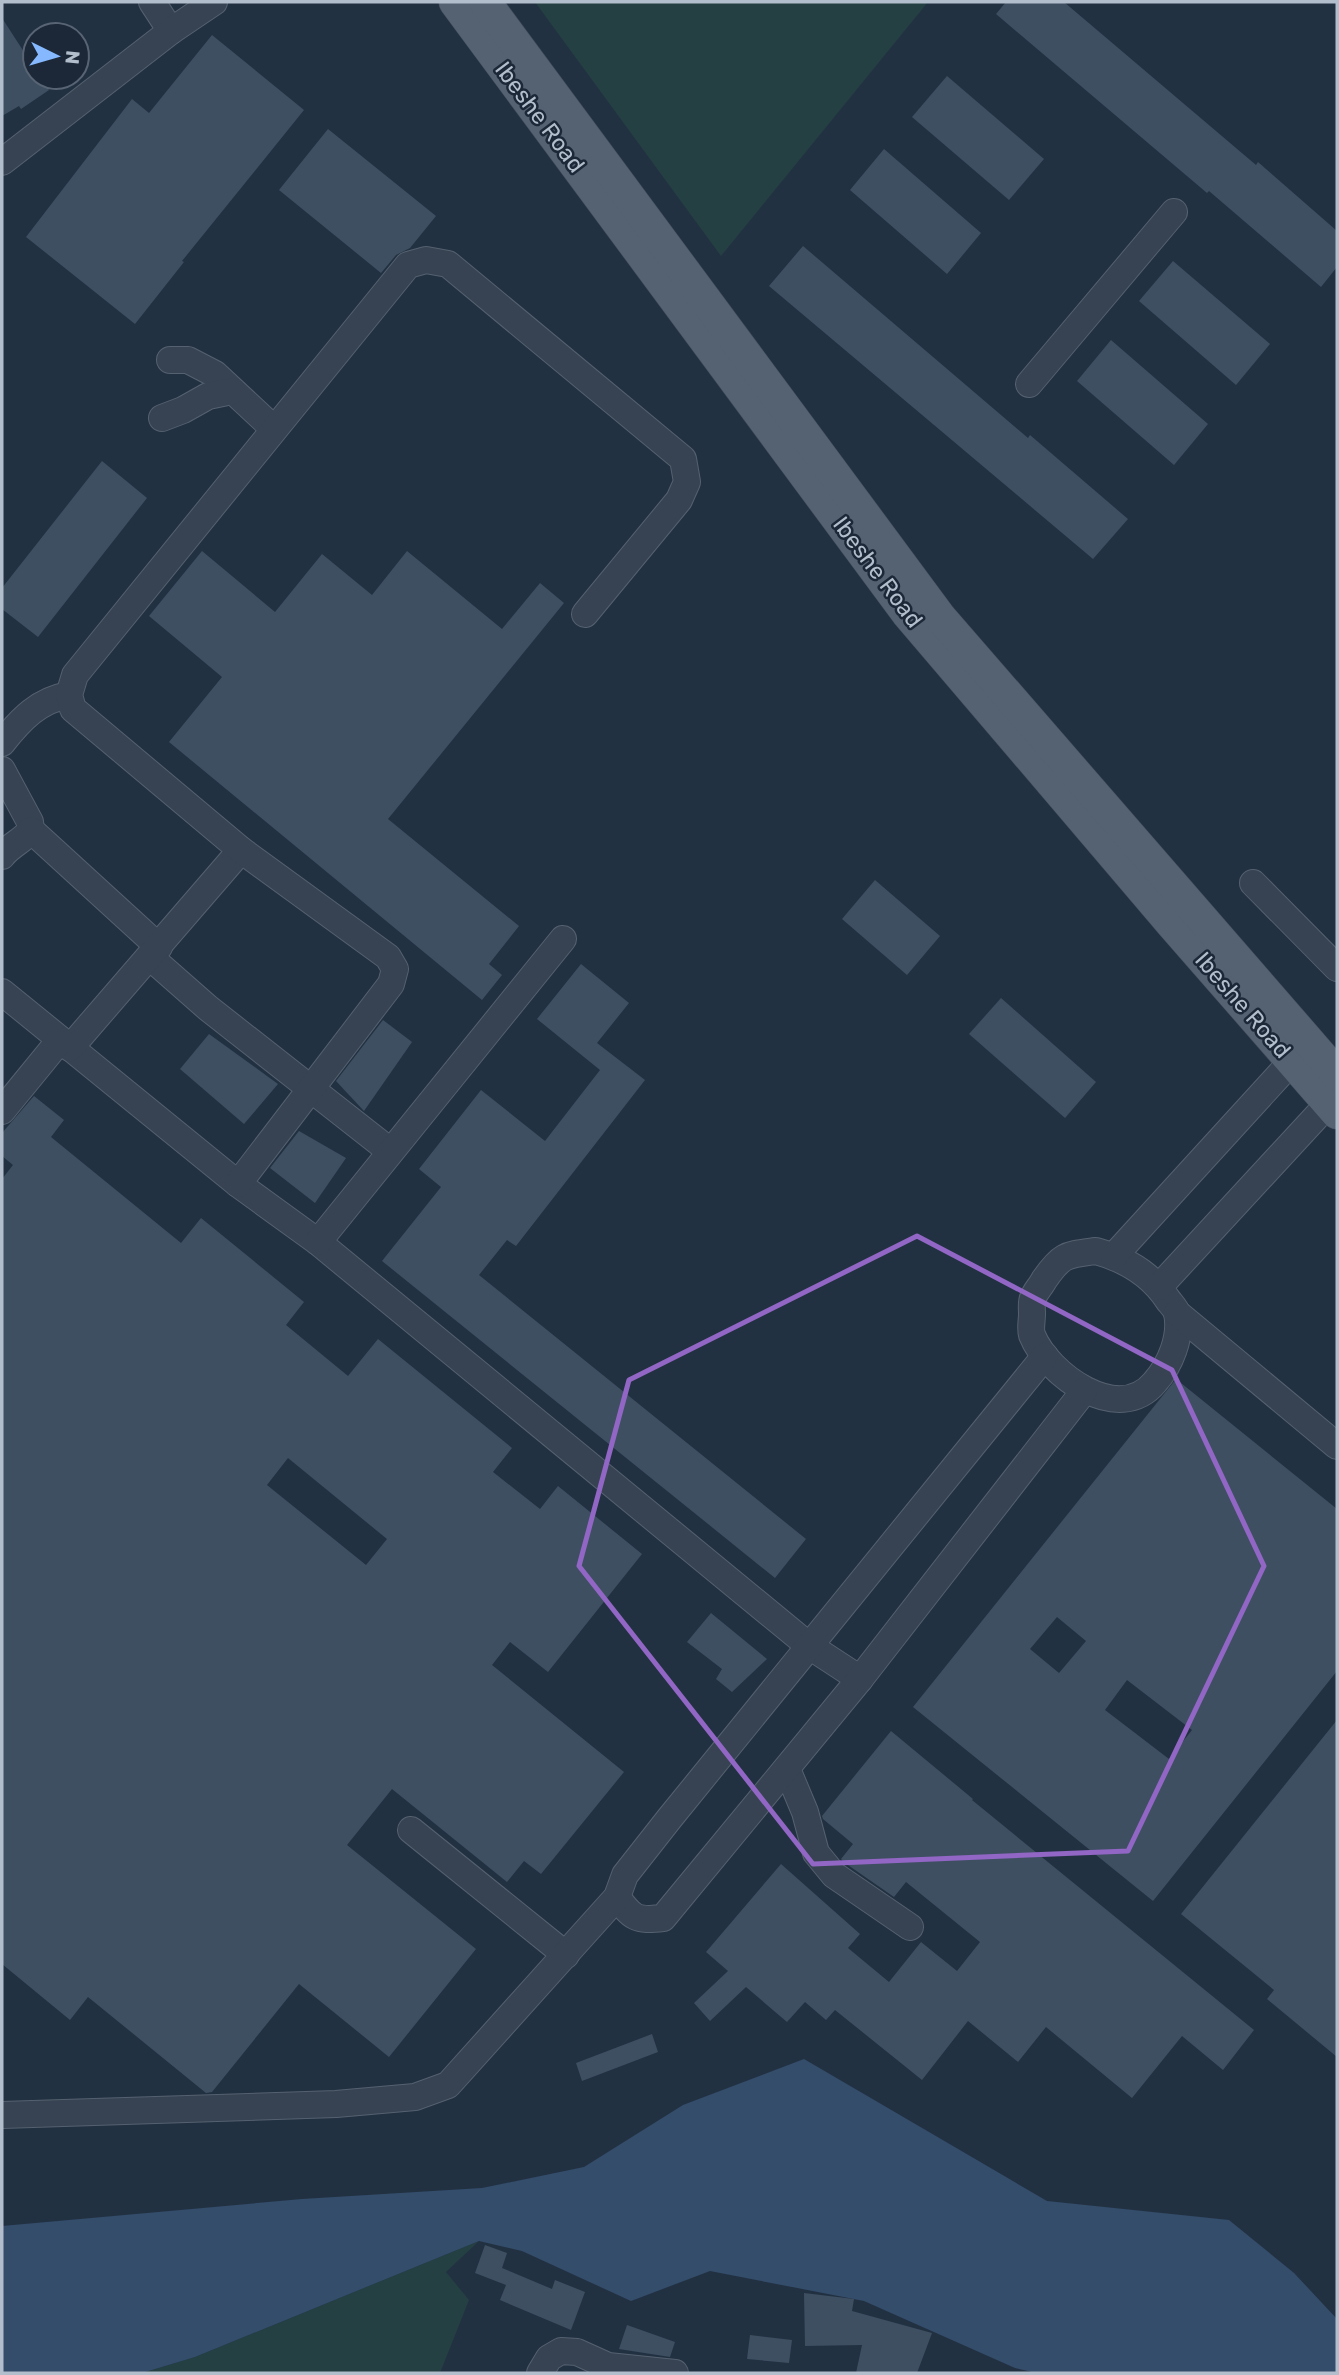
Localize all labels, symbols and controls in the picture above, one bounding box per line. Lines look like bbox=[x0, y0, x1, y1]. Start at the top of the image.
north arrow bbox=[21, 21, 91, 91]
text: N bbox=[60, 50, 84, 65]
street label: Ibeshe Road bbox=[489, 56, 591, 178]
street label: Ibeshe Road bbox=[827, 511, 929, 633]
street label: Ibeshe Road bbox=[1189, 946, 1297, 1064]

